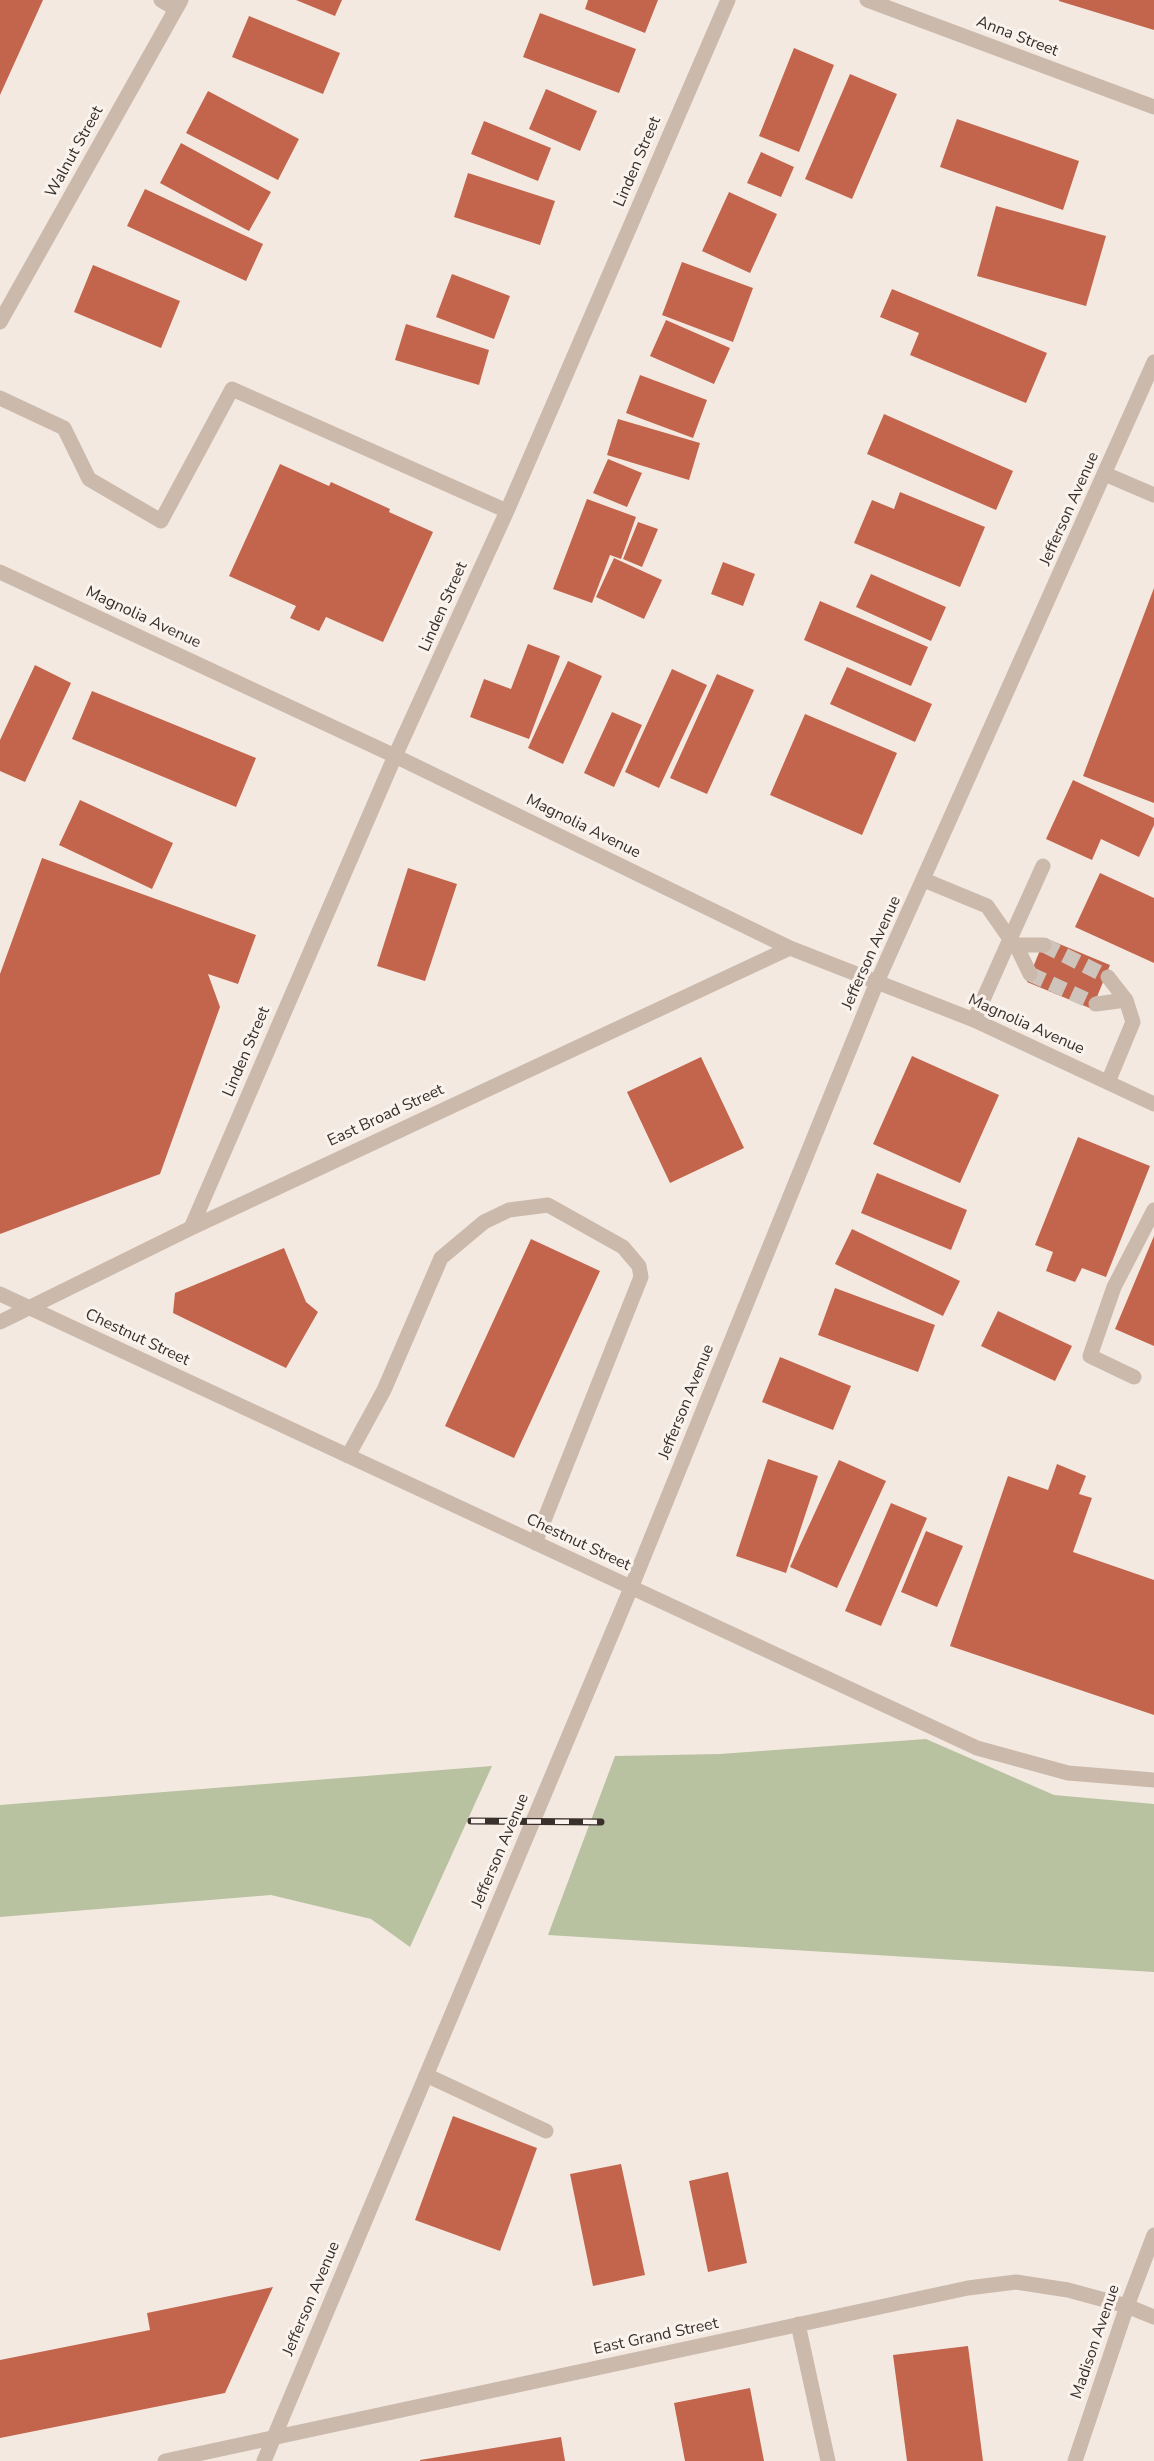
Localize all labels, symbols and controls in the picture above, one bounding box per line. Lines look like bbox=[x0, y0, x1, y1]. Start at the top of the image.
street label: Anna Street bbox=[973, 13, 1061, 61]
street label: Walnut Street bbox=[42, 103, 108, 201]
street label: Linden Street bbox=[610, 114, 666, 210]
street label: Jefferson Avenue bbox=[1036, 449, 1104, 569]
street label: Linden Street bbox=[416, 559, 472, 655]
street label: Magnolia Avenue bbox=[82, 583, 204, 653]
street label: Magnolia Avenue bbox=[523, 791, 643, 863]
street label: Jefferson Avenue bbox=[838, 893, 906, 1013]
street label: Magnolia Avenue bbox=[965, 991, 1087, 1059]
street label: Linden Street bbox=[219, 1004, 275, 1100]
street label: East Broad Street bbox=[325, 1081, 447, 1151]
street label: Chestnut Street bbox=[82, 1305, 192, 1371]
street label: Jefferson Avenue bbox=[655, 1342, 719, 1462]
street label: Chestnut Street bbox=[523, 1510, 633, 1576]
street label: Jefferson Avenue bbox=[468, 1791, 534, 1911]
street label: Jefferson Avenue bbox=[279, 2239, 345, 2359]
street label: Madison Avenue bbox=[1067, 2282, 1125, 2402]
street label: East Grand Street bbox=[592, 2314, 720, 2360]

